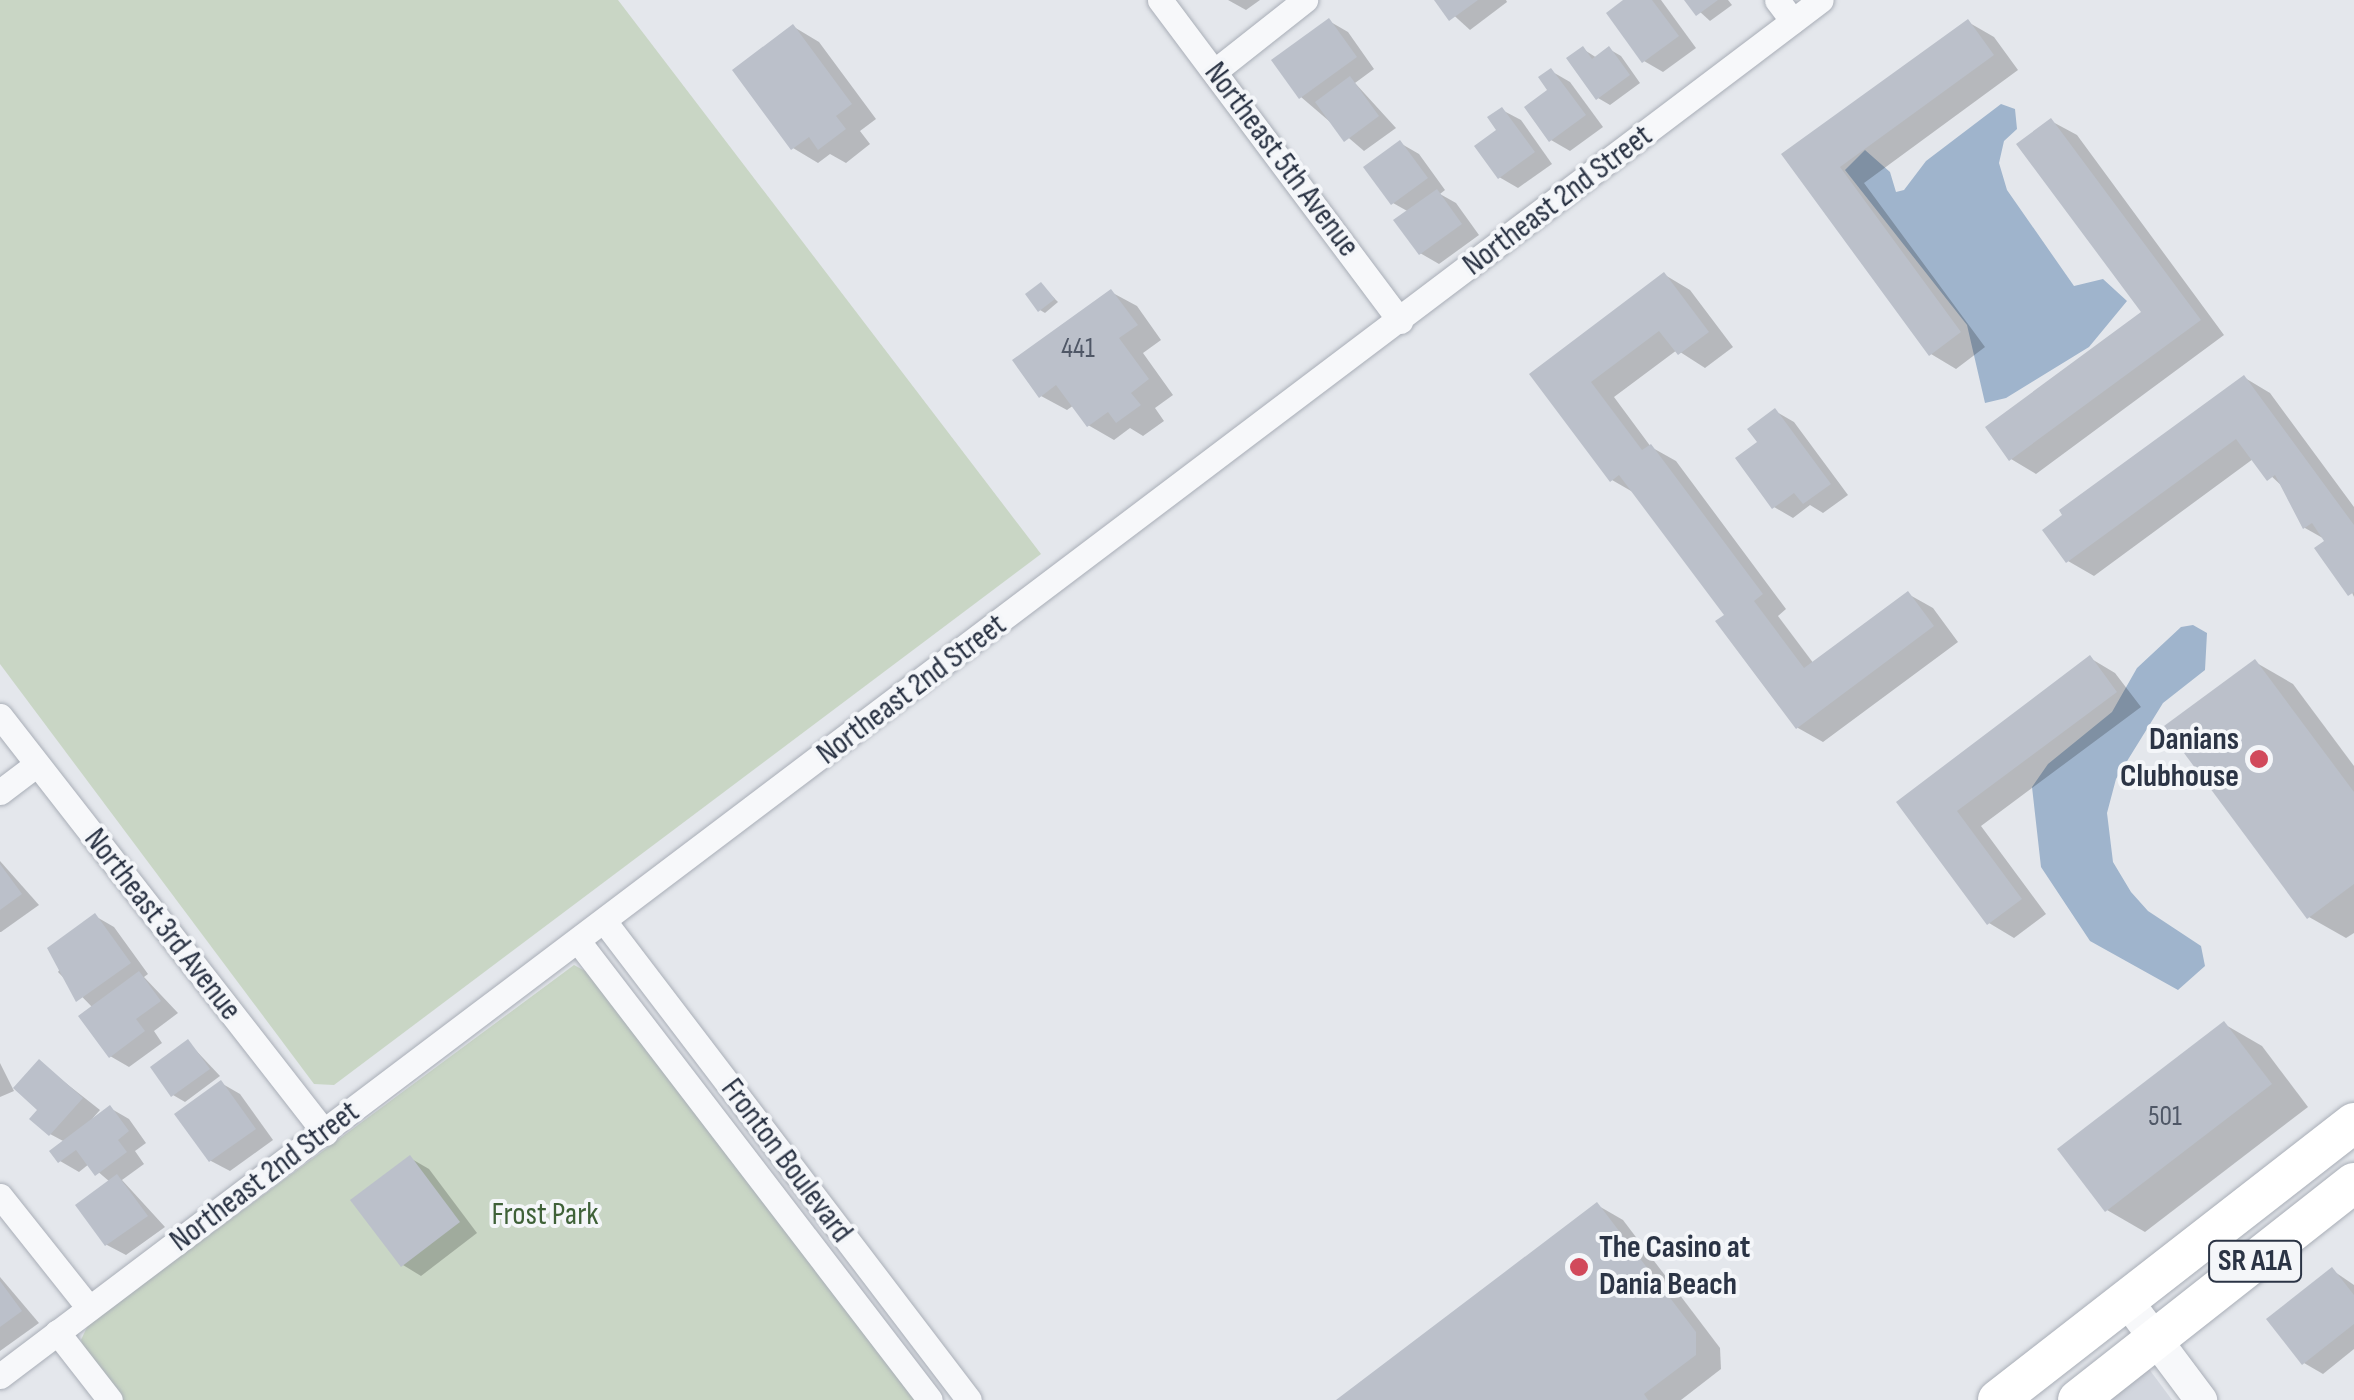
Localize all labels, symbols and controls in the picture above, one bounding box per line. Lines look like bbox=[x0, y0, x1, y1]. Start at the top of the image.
street label: Northeast 5th Avenue bbox=[1195, 55, 1367, 265]
street label: Northeast 2nd Street bbox=[1456, 117, 1660, 285]
house number: 441 bbox=[1061, 332, 1095, 366]
street label: Northeast 2nd Street bbox=[810, 606, 1014, 774]
place label: Danians Clubhouse bbox=[2120, 722, 2239, 797]
marker: Danians Clubhouse bbox=[2248, 748, 2270, 770]
street label: Northeast 3rd Avenue bbox=[75, 821, 249, 1029]
street label: Fronton Boulevard bbox=[712, 1071, 860, 1251]
street label: Northeast 2nd Street bbox=[163, 1093, 367, 1261]
house number: 501 bbox=[2148, 1100, 2182, 1134]
park label: Frost Park bbox=[491, 1196, 599, 1234]
place label: The Casino at Dania Beach bbox=[1599, 1230, 1750, 1305]
road number: SR A1A bbox=[2208, 1236, 2302, 1286]
marker: The Casino at Dania Beach bbox=[1568, 1256, 1590, 1278]

